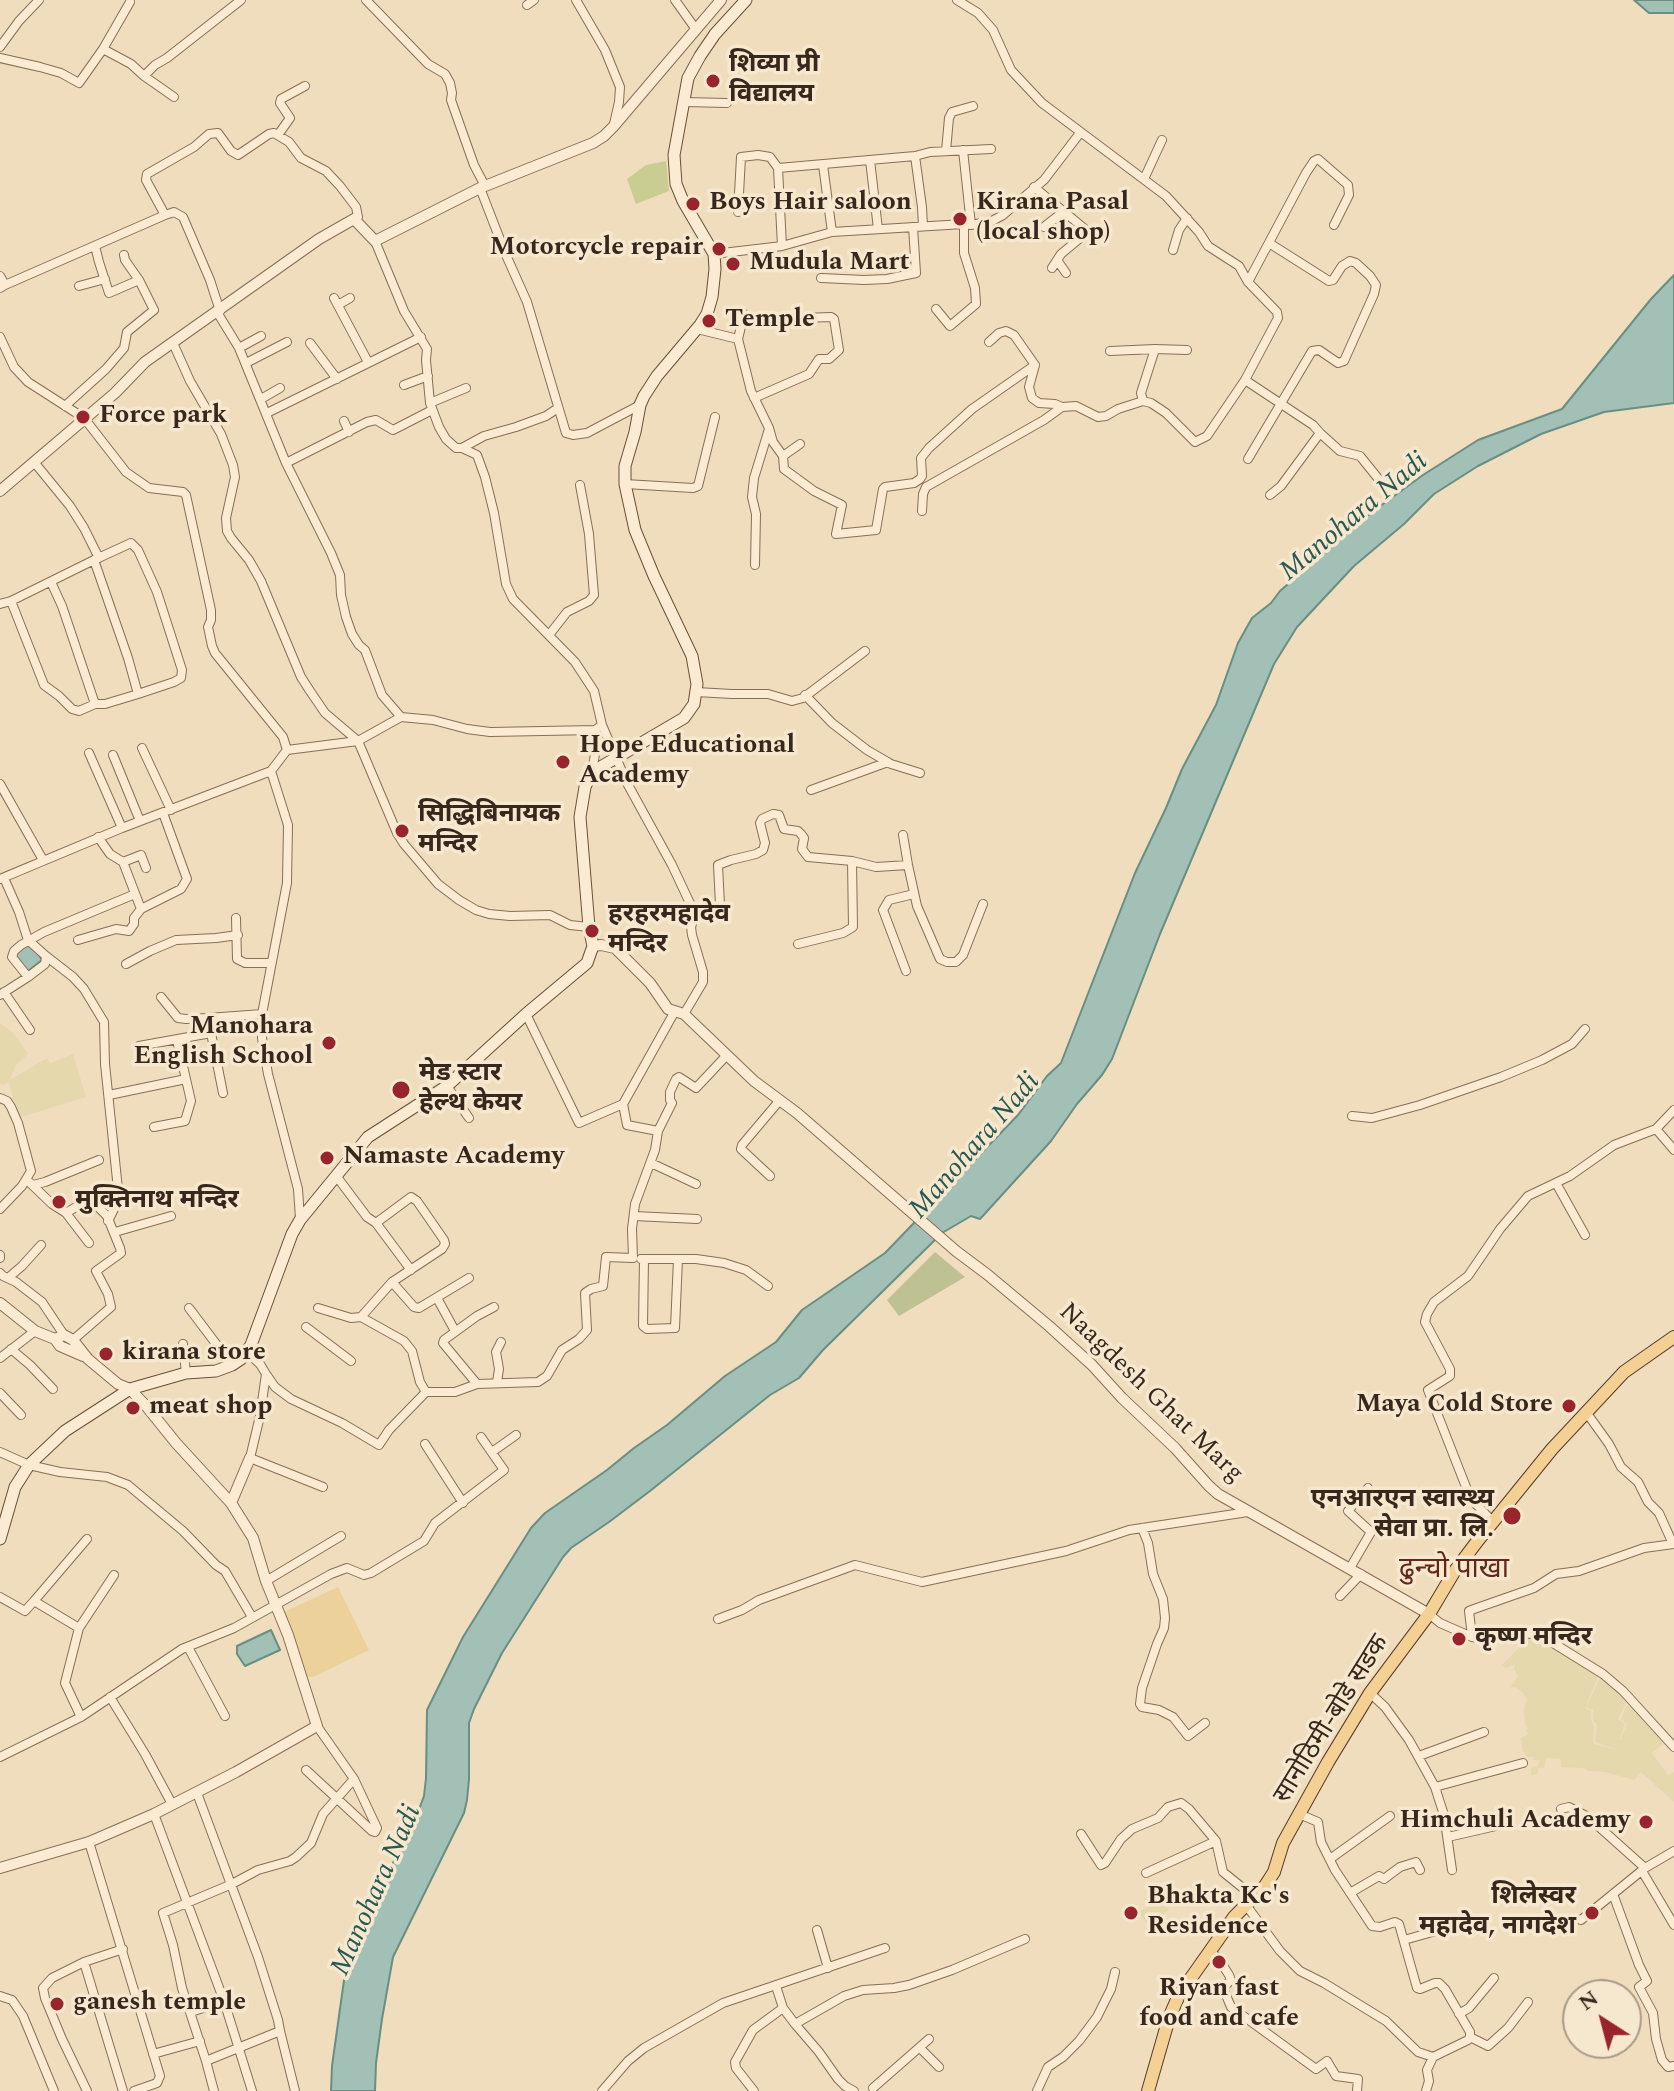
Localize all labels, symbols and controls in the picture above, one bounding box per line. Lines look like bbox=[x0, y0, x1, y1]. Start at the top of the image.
place label: शिव्या प्री विद्यालय bbox=[729, 50, 819, 112]
marker: शिव्या प्री विद्यालय bbox=[704, 72, 722, 90]
place label: Boys Hair saloon bbox=[709, 188, 912, 220]
place label: Kirana Pasal (local shop) bbox=[976, 188, 1129, 250]
marker: Boys Hair saloon bbox=[684, 195, 702, 213]
marker: Kirana Pasal (local shop) bbox=[951, 210, 969, 228]
place label: Motorcycle repair bbox=[490, 233, 703, 265]
marker: Motorcycle repair bbox=[710, 240, 728, 258]
place label: Mudula Mart bbox=[749, 248, 909, 280]
marker: Mudula Mart bbox=[724, 255, 742, 273]
place label: Temple bbox=[725, 305, 815, 337]
marker: Temple bbox=[700, 312, 718, 330]
place label: Force park bbox=[99, 401, 228, 433]
marker: Force park bbox=[74, 408, 92, 426]
water label: Manohara Nadi bbox=[1274, 446, 1436, 590]
place label: Hope Educational Academy bbox=[579, 731, 795, 792]
marker: Hope Educational Academy bbox=[554, 753, 572, 771]
place label: सिद्धिबिनायक मन्दिर bbox=[418, 800, 560, 862]
marker: सिद्धिबिनायक मन्दिर bbox=[393, 822, 411, 840]
place label: हरहरमहादेव मन्दिर bbox=[608, 900, 730, 962]
marker: हरहरमहादेव मन्दिर bbox=[583, 922, 601, 940]
place label: Manohara English School bbox=[133, 1012, 313, 1074]
marker: Manohara English School bbox=[320, 1034, 338, 1052]
place label: मेड स्टार हेल्थ केयर bbox=[419, 1059, 522, 1120]
water label: Manohara Nadi bbox=[903, 1067, 1049, 1227]
marker: मेड स्टार हेल्थ केयर bbox=[390, 1079, 412, 1101]
place label: Namaste Academy bbox=[343, 1142, 564, 1174]
marker: Namaste Academy bbox=[318, 1149, 336, 1167]
place label: मुक्तिनाथ मन्दिर bbox=[75, 1186, 239, 1218]
marker: मुक्तिनाथ मन्दिर bbox=[50, 1193, 68, 1211]
street label: Naagdesh Ghat Marg bbox=[1051, 1298, 1249, 1490]
place label: kirana store bbox=[122, 1338, 266, 1370]
marker: kirana store bbox=[97, 1345, 115, 1363]
place label: Maya Cold Store bbox=[1356, 1390, 1553, 1422]
place label: meat shop bbox=[149, 1392, 272, 1424]
marker: Maya Cold Store bbox=[1560, 1397, 1578, 1415]
marker: meat shop bbox=[124, 1399, 142, 1417]
place label: एनआरएन स्वास्थ्य सेवा प्रा. लि. bbox=[1311, 1485, 1494, 1546]
marker: एनआरएन स्वास्थ्य सेवा प्रा. लि. bbox=[1501, 1505, 1523, 1527]
district label: ढुन्चो पाखा bbox=[1399, 1555, 1509, 1589]
place label: कृष्ण मन्दिर bbox=[1475, 1623, 1592, 1655]
street label: सानोठिमी-बोडे सडक bbox=[1269, 1630, 1397, 1810]
marker: कृष्ण मन्दिर bbox=[1450, 1630, 1468, 1648]
water label: Manohara Nadi bbox=[325, 1800, 431, 1982]
place label: Himchuli Academy bbox=[1399, 1806, 1630, 1838]
marker: Himchuli Academy bbox=[1637, 1813, 1655, 1831]
place label: Bhakta Kc's Residence bbox=[1147, 1882, 1290, 1944]
place label: शिलेस्वर महादेव, नागदेश bbox=[1419, 1882, 1576, 1944]
marker: Bhakta Kc's Residence bbox=[1122, 1904, 1140, 1922]
marker: शिलेस्वर महादेव, नागदेश bbox=[1583, 1904, 1601, 1922]
marker: Riyan fast food and cafe bbox=[1210, 1953, 1228, 1971]
place label: Riyan fast food and cafe bbox=[1139, 1974, 1299, 2036]
north arrow bbox=[1562, 1979, 1642, 2059]
text: N bbox=[1572, 1982, 1606, 2019]
place label: ganesh temple bbox=[73, 1988, 246, 2020]
marker: ganesh temple bbox=[48, 1995, 66, 2013]

